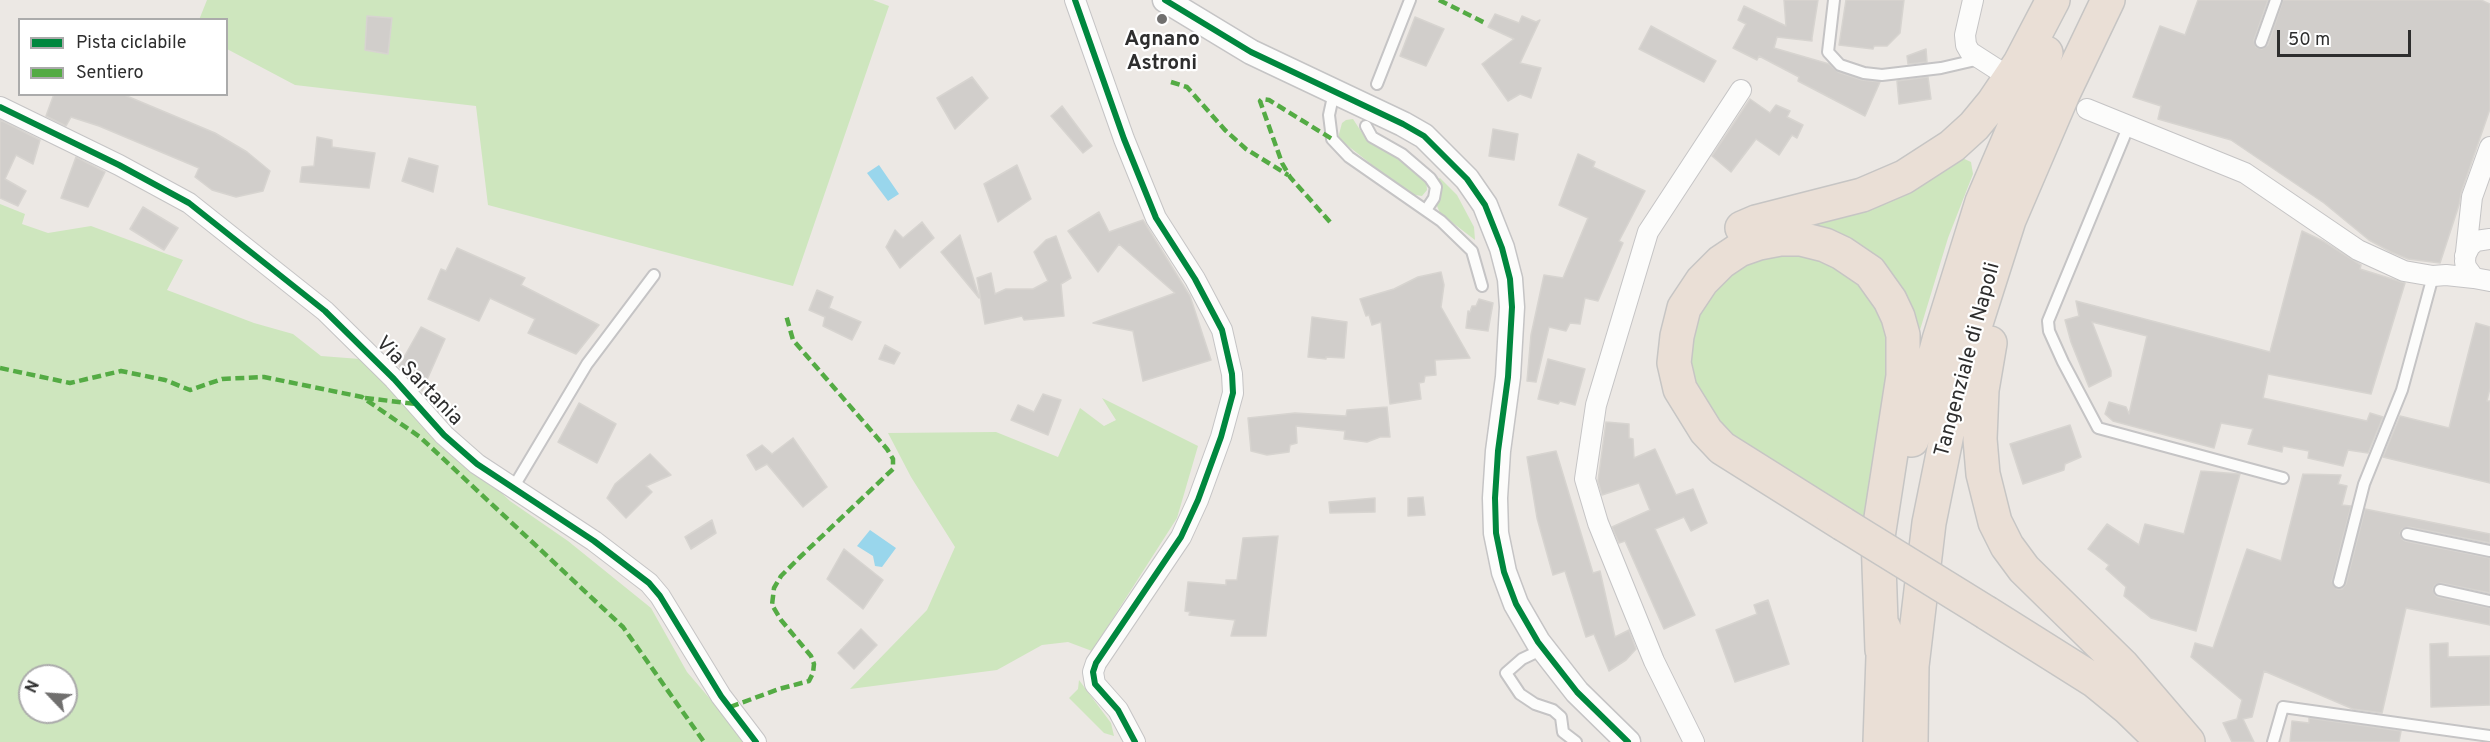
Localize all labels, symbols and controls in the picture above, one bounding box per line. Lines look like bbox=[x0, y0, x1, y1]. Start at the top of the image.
marker: Agnano Astroni bbox=[1155, 12, 1169, 26]
legend bbox=[18, 18, 228, 96]
scale bar bbox=[2280, 18, 2414, 56]
place label: Agnano Astroni bbox=[1124, 28, 1200, 78]
text: 50 m bbox=[2288, 29, 2330, 52]
text: Pista ciclabile bbox=[76, 32, 186, 55]
text: Sentiero bbox=[76, 62, 144, 85]
street label: Tangenziale di Napoli bbox=[1931, 260, 2007, 460]
street label: Via Sartania bbox=[369, 332, 467, 432]
north arrow bbox=[18, 664, 78, 724]
text: N bbox=[22, 678, 45, 697]

